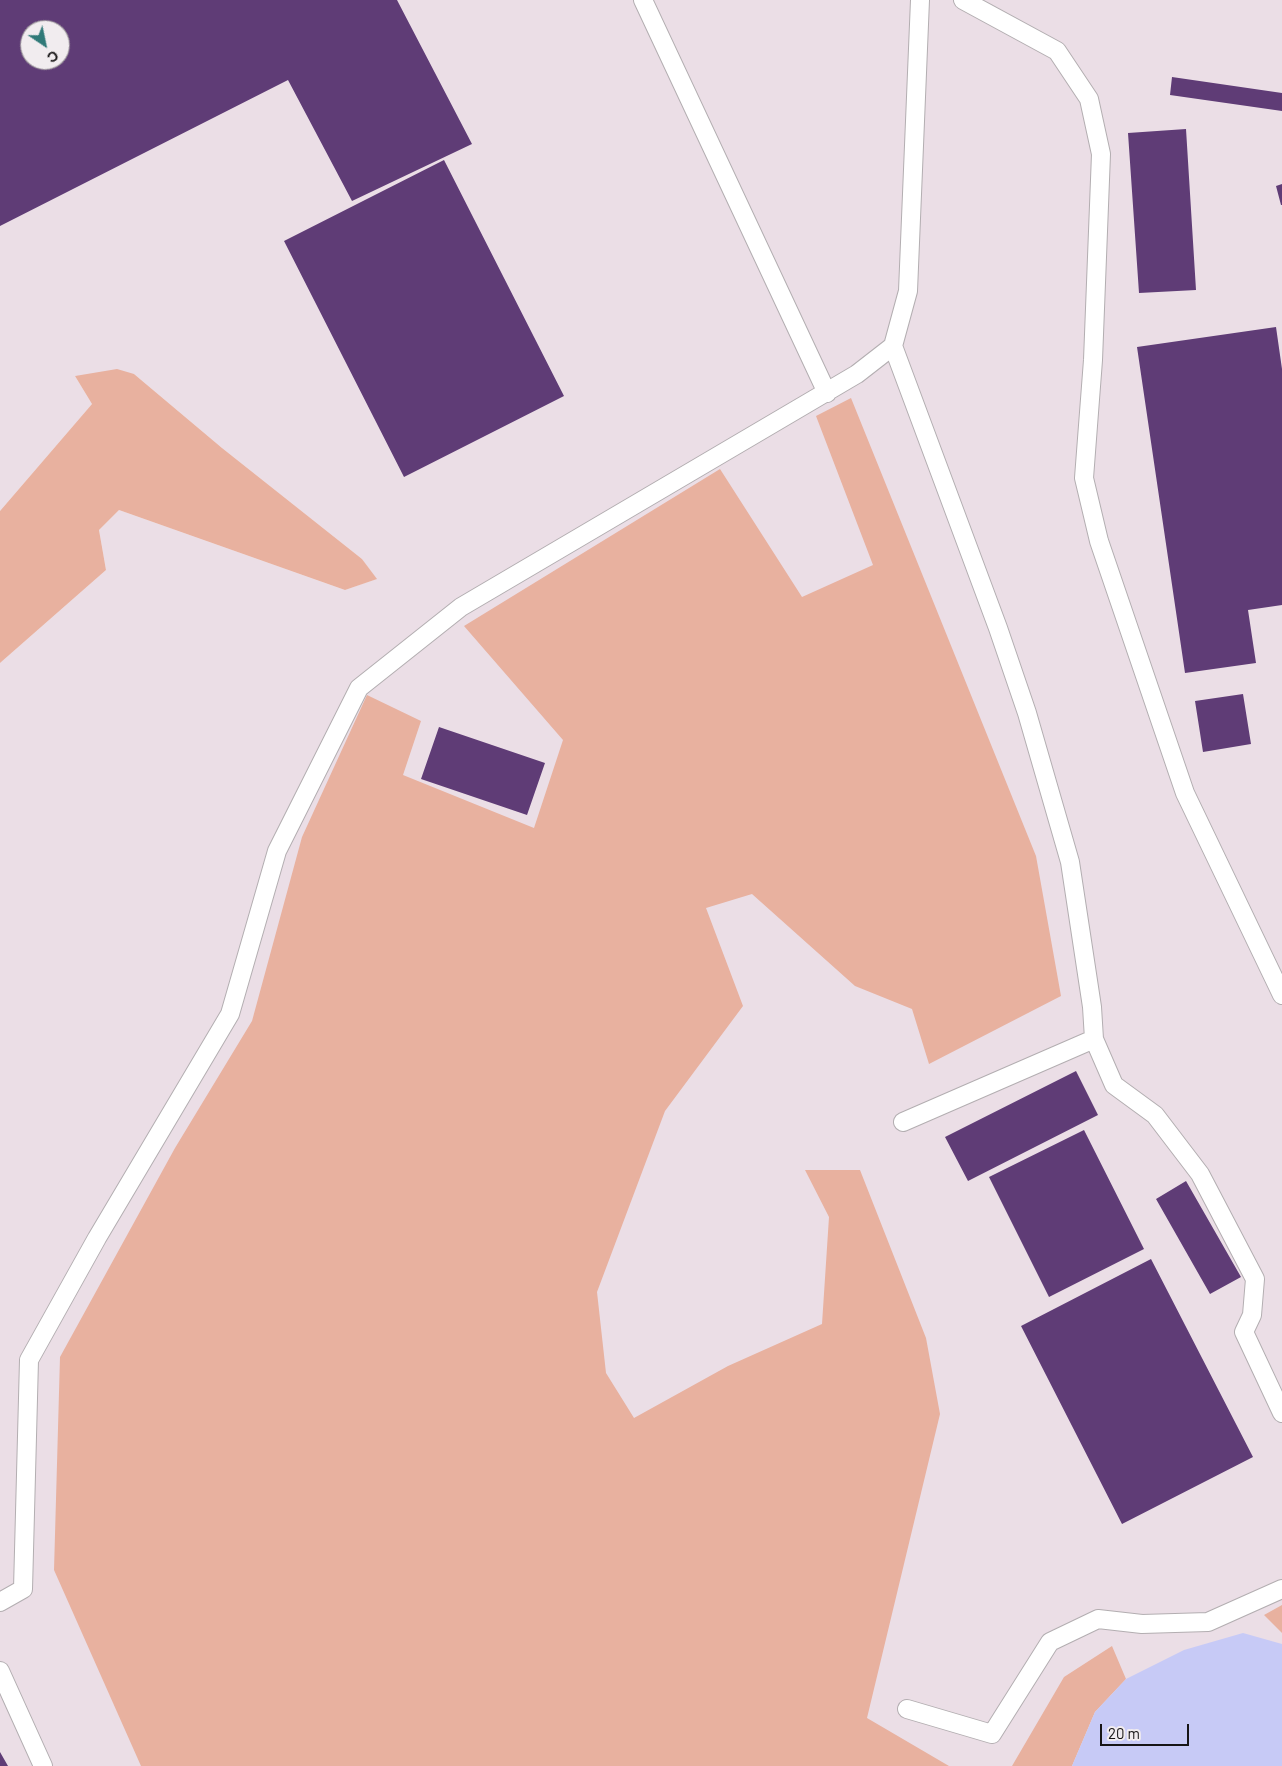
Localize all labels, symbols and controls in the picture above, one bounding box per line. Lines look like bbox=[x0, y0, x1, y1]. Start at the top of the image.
north arrow bbox=[20, 20, 70, 70]
text: С bbox=[44, 47, 62, 67]
scale bar bbox=[1102, 1714, 1191, 1746]
text: 20 m bbox=[1108, 1724, 1140, 1742]

